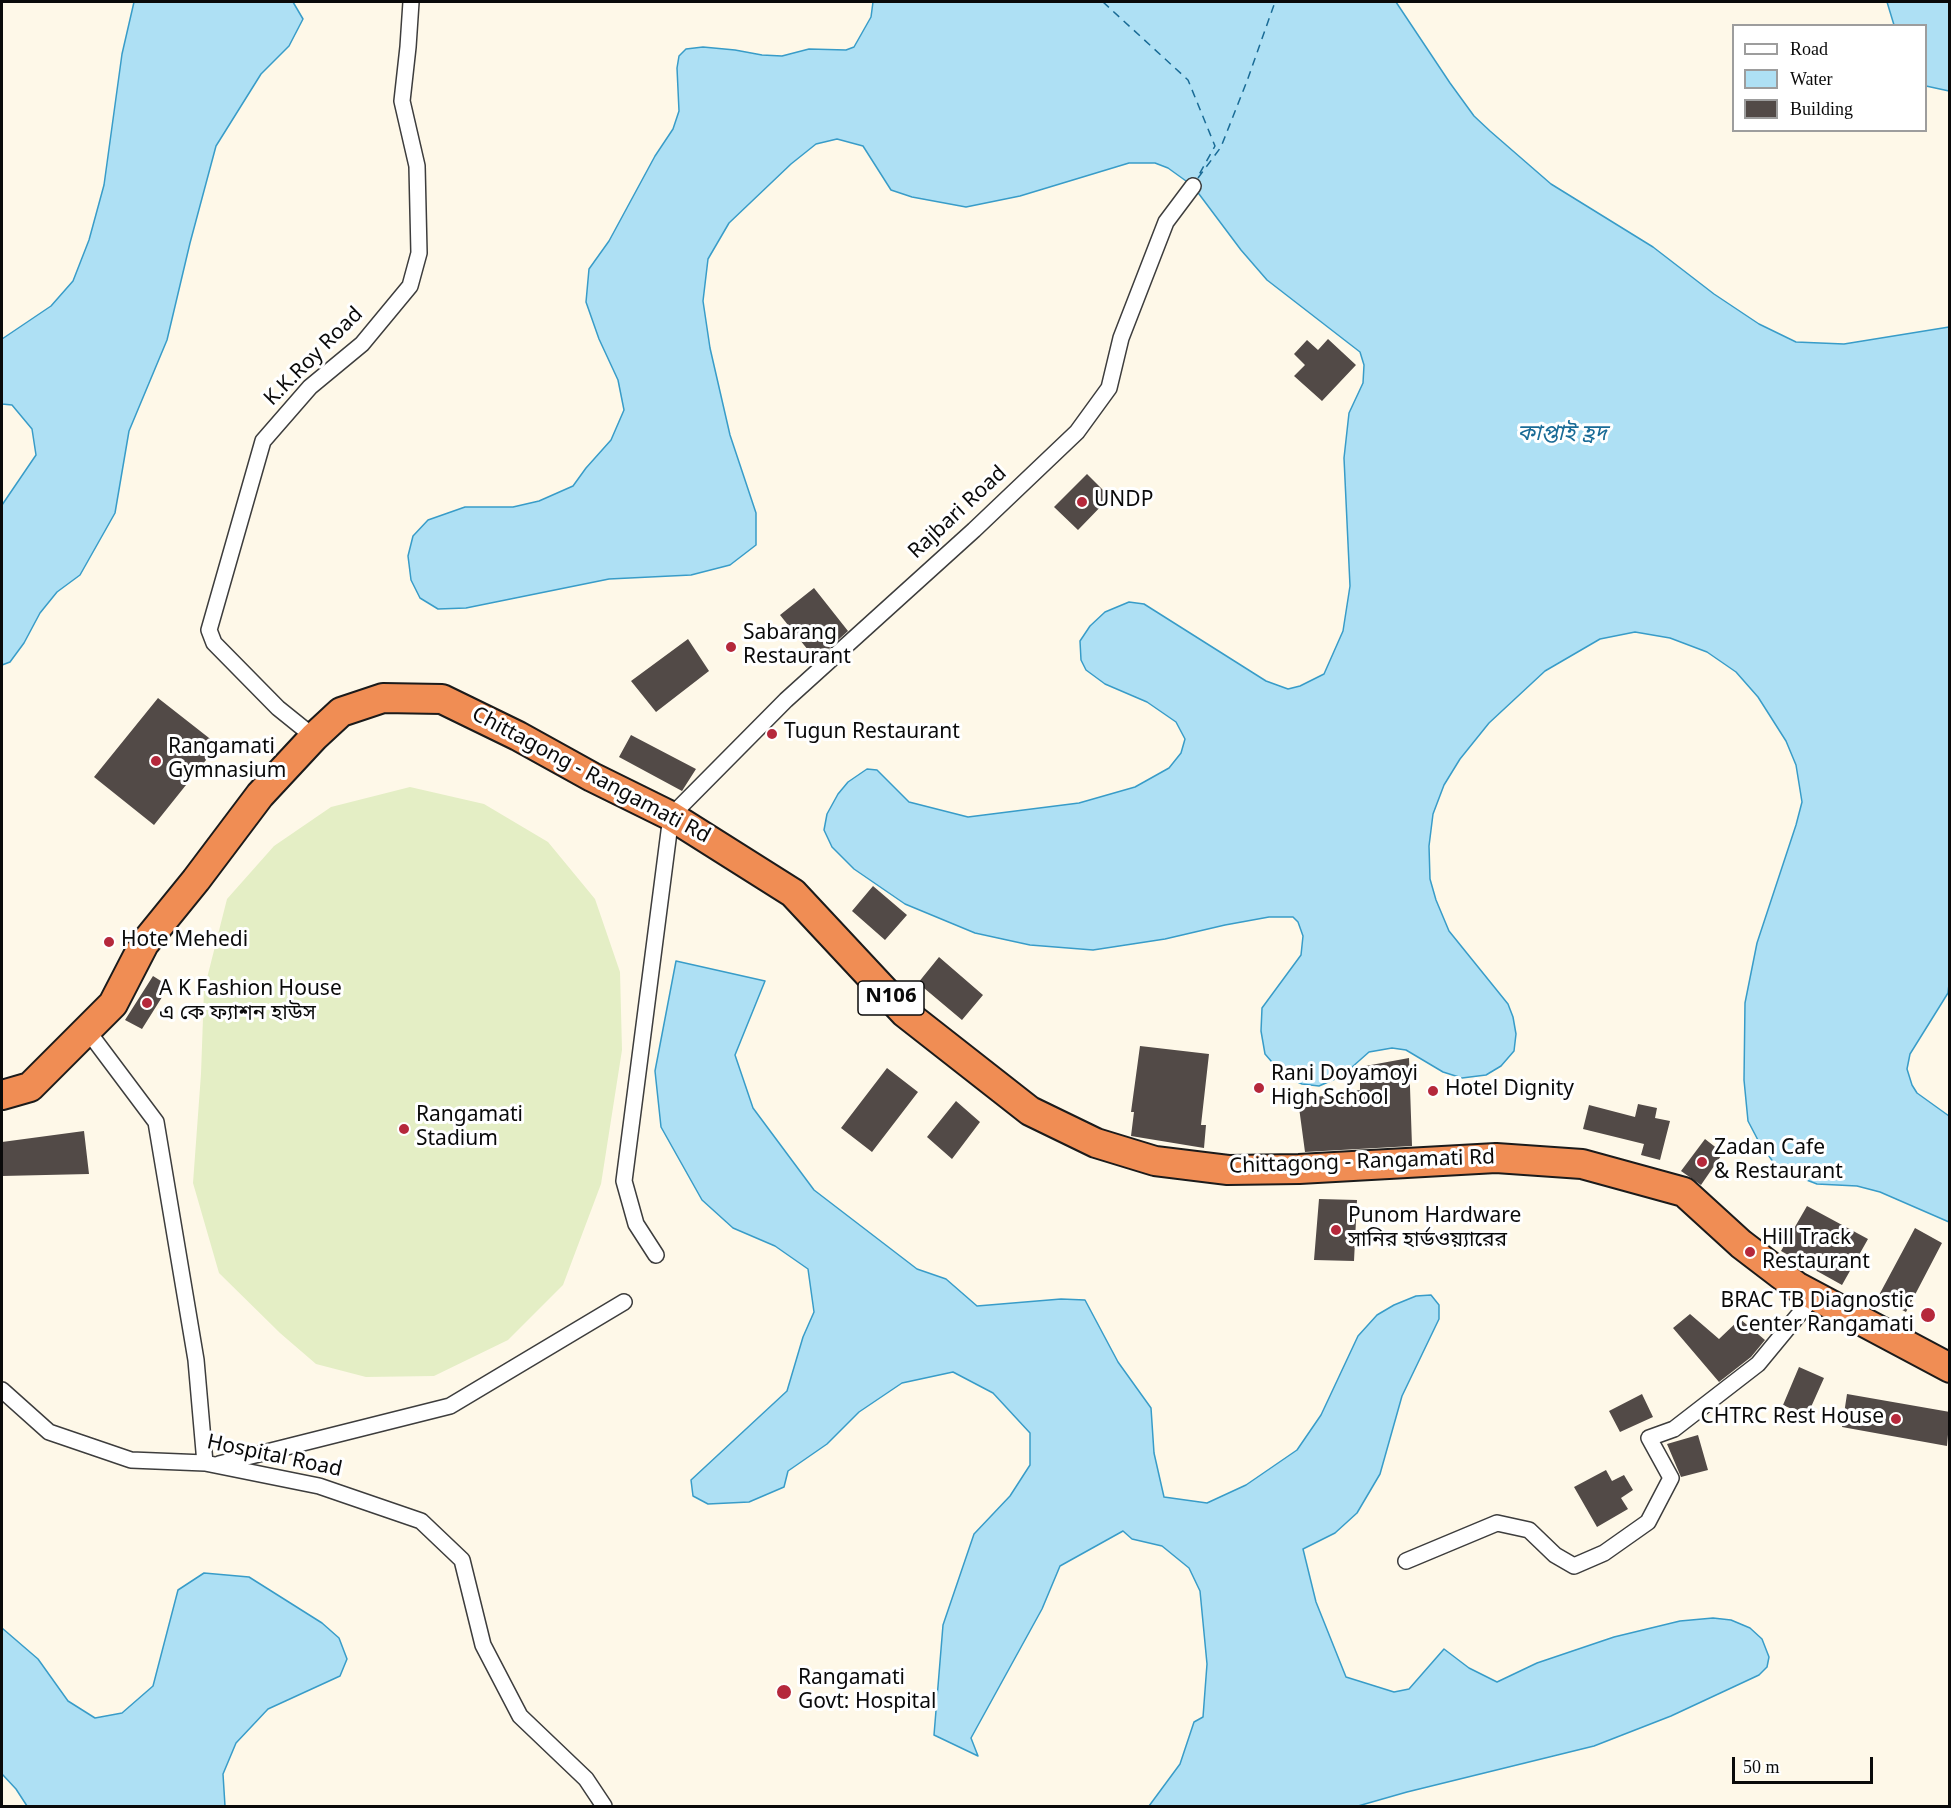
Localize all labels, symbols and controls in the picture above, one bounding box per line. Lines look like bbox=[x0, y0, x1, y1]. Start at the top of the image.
legend bbox=[1732, 24, 1927, 132]
text: Road bbox=[1790, 39, 1828, 59]
text: Water bbox=[1790, 69, 1833, 89]
text: Building bbox=[1790, 99, 1853, 119]
street label: K.K.Roy Road bbox=[260, 303, 370, 413]
water label: কাপ্তাই হ্রদ bbox=[1517, 423, 1607, 449]
street label: Rajbari Road bbox=[905, 462, 1013, 566]
place label: UNDP bbox=[1094, 489, 1153, 515]
marker: UNDP bbox=[1075, 495, 1089, 509]
place label: Sabarang Restaurant bbox=[743, 622, 851, 672]
marker: Sabarang Restaurant bbox=[724, 640, 738, 654]
street label: Chittagong - Rangamati Rd bbox=[467, 703, 713, 851]
place label: Tugun Restaurant bbox=[784, 721, 960, 747]
marker: Tugun Restaurant bbox=[765, 727, 779, 741]
place label: Rangamati Gymnasium bbox=[168, 736, 286, 786]
marker: Rangamati Gymnasium bbox=[149, 754, 163, 768]
place label: Hote Mehedi bbox=[121, 929, 248, 955]
marker: Hote Mehedi bbox=[102, 935, 116, 949]
place label: A K Fashion House এ কে ফ্যাশন হাউস bbox=[159, 978, 342, 1028]
road number: N106 bbox=[858, 981, 924, 1015]
marker: A K Fashion House এ কে ফ্যাশন হাউস bbox=[140, 996, 154, 1010]
place label: Rani Doyamoyi High School bbox=[1271, 1063, 1418, 1113]
place label: Hotel Dignity bbox=[1445, 1078, 1574, 1104]
marker: Rani Doyamoyi High School bbox=[1252, 1081, 1266, 1095]
marker: Hotel Dignity bbox=[1426, 1084, 1440, 1098]
place label: Rangamati Stadium bbox=[416, 1104, 523, 1154]
marker: Rangamati Stadium bbox=[397, 1122, 411, 1136]
place label: Zadan Cafe & Restaurant bbox=[1714, 1137, 1843, 1187]
street label: Chittagong - Rangamati Rd bbox=[1229, 1147, 1495, 1181]
marker: Zadan Cafe & Restaurant bbox=[1695, 1155, 1709, 1169]
place label: Punom Hardware সানির হার্ডওয়্যারের bbox=[1348, 1205, 1521, 1255]
marker: Punom Hardware সানির হার্ডওয়্যারের bbox=[1329, 1223, 1343, 1237]
place label: Hill Track Restaurant bbox=[1762, 1227, 1870, 1277]
marker: Hill Track Restaurant bbox=[1743, 1245, 1757, 1259]
place label: BRAC TB Diagnostic Center Rangamati bbox=[1721, 1290, 1914, 1340]
marker: BRAC TB Diagnostic Center Rangamati bbox=[1919, 1306, 1937, 1324]
place label: CHTRC Rest House bbox=[1701, 1406, 1884, 1432]
marker: CHTRC Rest House bbox=[1889, 1412, 1903, 1426]
street label: Hospital Road bbox=[204, 1431, 344, 1485]
place label: Rangamati Govt: Hospital bbox=[798, 1667, 936, 1717]
marker: Rangamati Govt: Hospital bbox=[775, 1683, 793, 1701]
scale bar bbox=[1735, 1745, 1876, 1783]
text: 50 m bbox=[1743, 1757, 1780, 1777]

